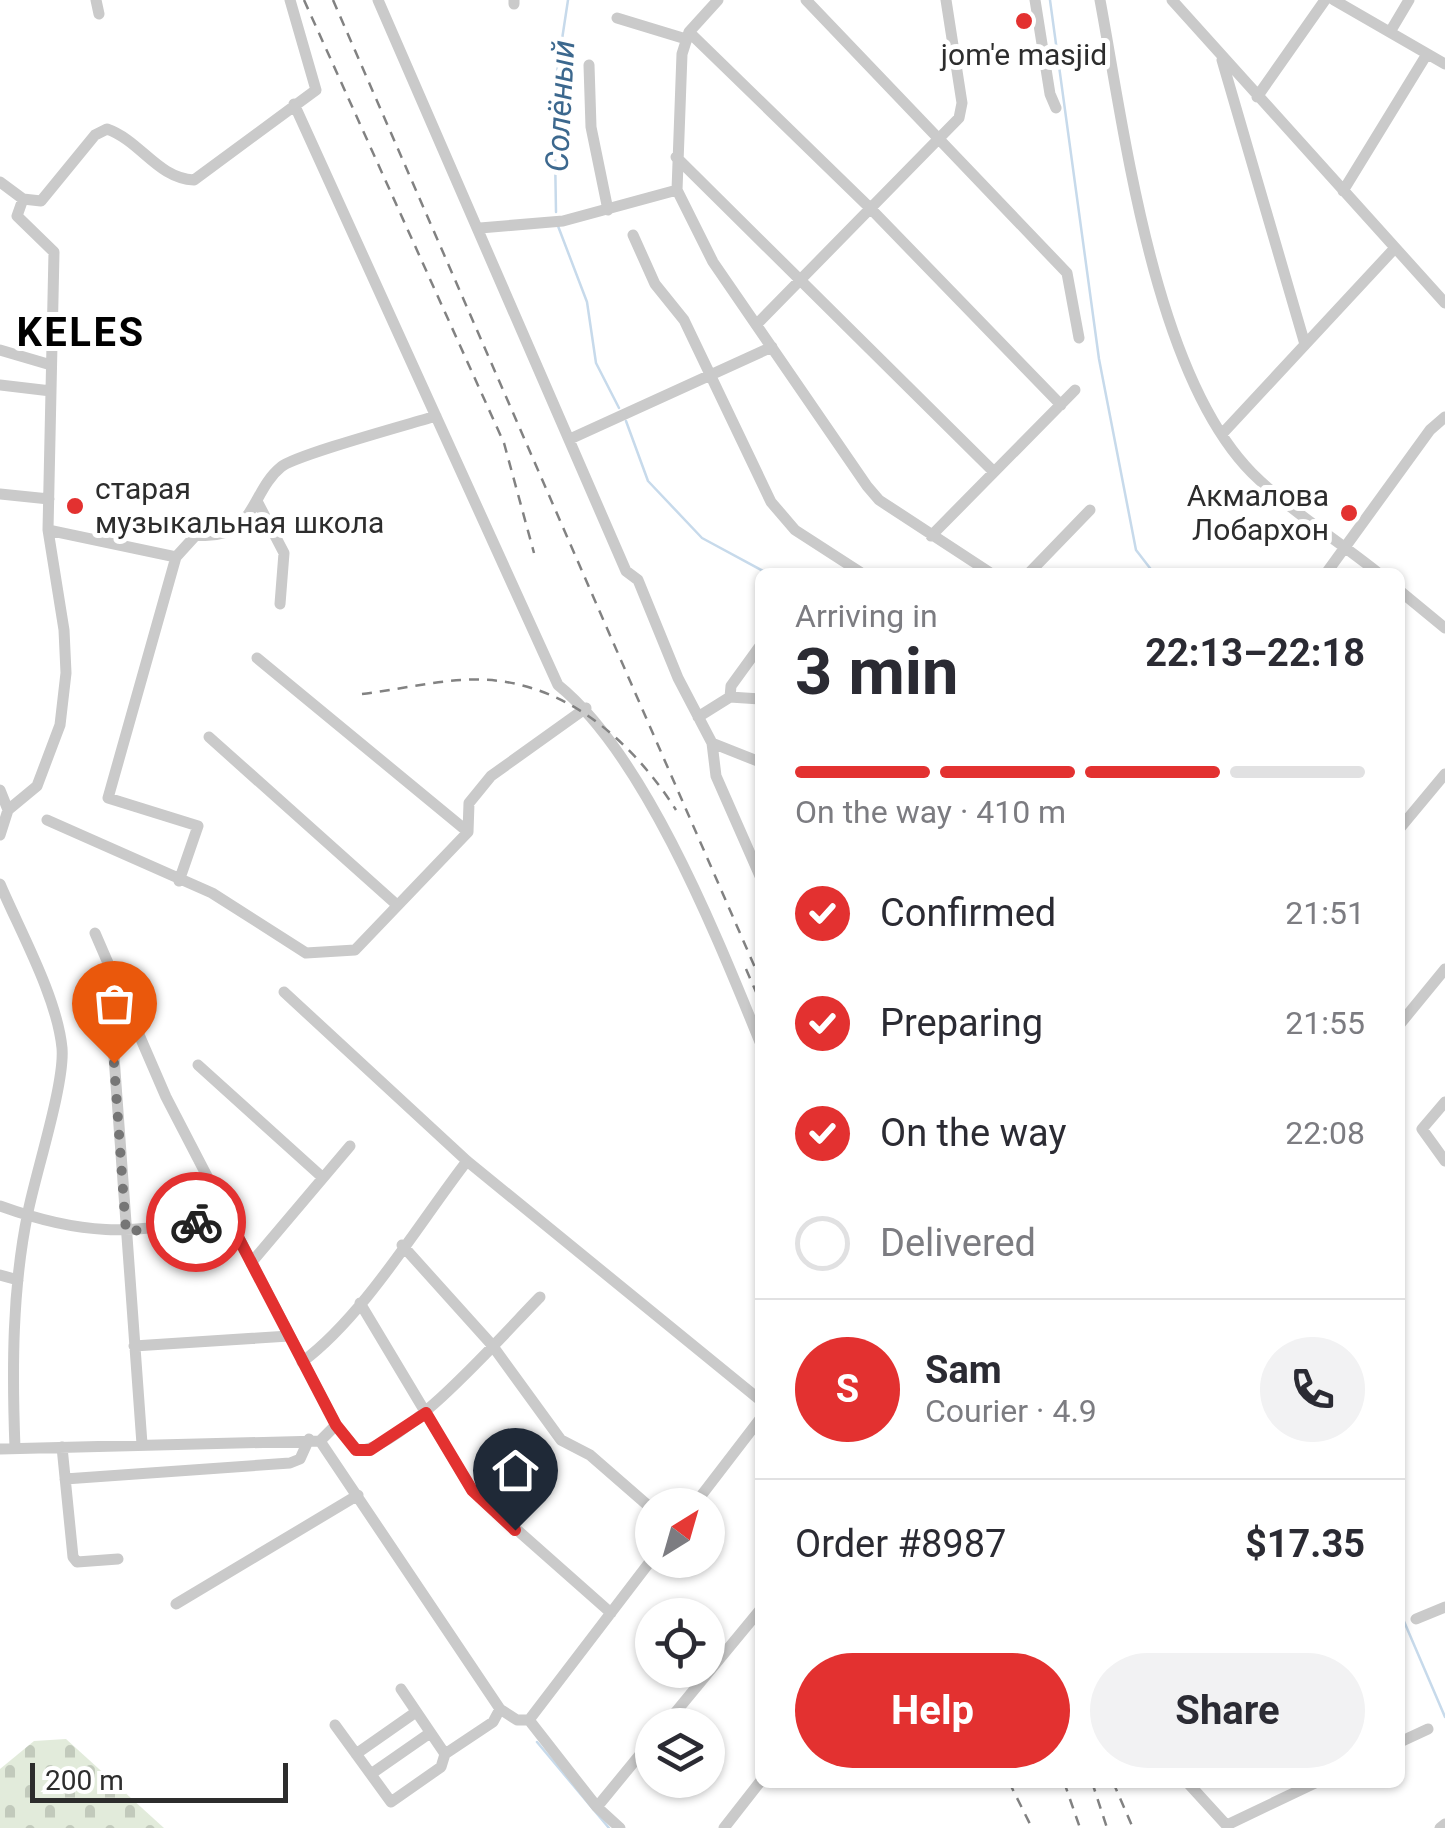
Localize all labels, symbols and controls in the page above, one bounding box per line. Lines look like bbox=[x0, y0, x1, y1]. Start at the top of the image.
marker: jom'e masjid bbox=[1013, 10, 1035, 32]
place label: jom'e masjid bbox=[940, 37, 1107, 72]
water label: Солёный bbox=[538, 39, 582, 173]
district label: KELES bbox=[16, 309, 146, 356]
place label: старая музыкальная школа bbox=[95, 471, 384, 540]
place label: Акмалова Лобархон bbox=[1187, 478, 1329, 547]
marker: старая музыкальная школа bbox=[64, 495, 86, 517]
marker: Акмалова Лобархон bbox=[1338, 502, 1360, 524]
text: Arriving in bbox=[795, 597, 938, 635]
text: 22:13–22:18 bbox=[1145, 631, 1365, 675]
text: 3 min bbox=[795, 634, 958, 710]
text: On the way · 410 m bbox=[795, 793, 1066, 831]
icon: check bbox=[795, 886, 850, 941]
text: Confirmed bbox=[880, 891, 1056, 935]
text: 21:51 bbox=[1285, 894, 1365, 932]
pin bbox=[72, 961, 157, 1064]
icon: bag bbox=[87, 976, 142, 1031]
icon: check bbox=[795, 996, 850, 1051]
text: Preparing bbox=[880, 1001, 1043, 1045]
text: 21:55 bbox=[1285, 1004, 1365, 1042]
icon: check bbox=[795, 1106, 850, 1161]
text: On the way bbox=[880, 1111, 1066, 1155]
text: 22:08 bbox=[1285, 1114, 1365, 1152]
courier bbox=[146, 1172, 246, 1272]
icon: bike bbox=[169, 1195, 224, 1250]
text: Delivered bbox=[880, 1221, 1036, 1265]
button: phone bbox=[1260, 1337, 1365, 1442]
text: Sam bbox=[925, 1348, 1002, 1392]
text: S bbox=[836, 1367, 859, 1411]
text: Courier · 4.9 bbox=[925, 1392, 1097, 1430]
pin bbox=[473, 1428, 558, 1531]
icon: home bbox=[488, 1443, 543, 1498]
north arrow bbox=[635, 1488, 725, 1578]
map controls bbox=[635, 1488, 725, 1798]
text: Order #8987 bbox=[795, 1522, 1006, 1566]
text: $17.35 bbox=[1245, 1522, 1365, 1566]
button: locate bbox=[635, 1598, 725, 1688]
button: Help bbox=[795, 1653, 1070, 1768]
button: Share bbox=[1090, 1653, 1365, 1768]
button: layers bbox=[635, 1708, 725, 1798]
scale bar bbox=[30, 1758, 288, 1802]
text: 200 m bbox=[45, 1764, 124, 1797]

